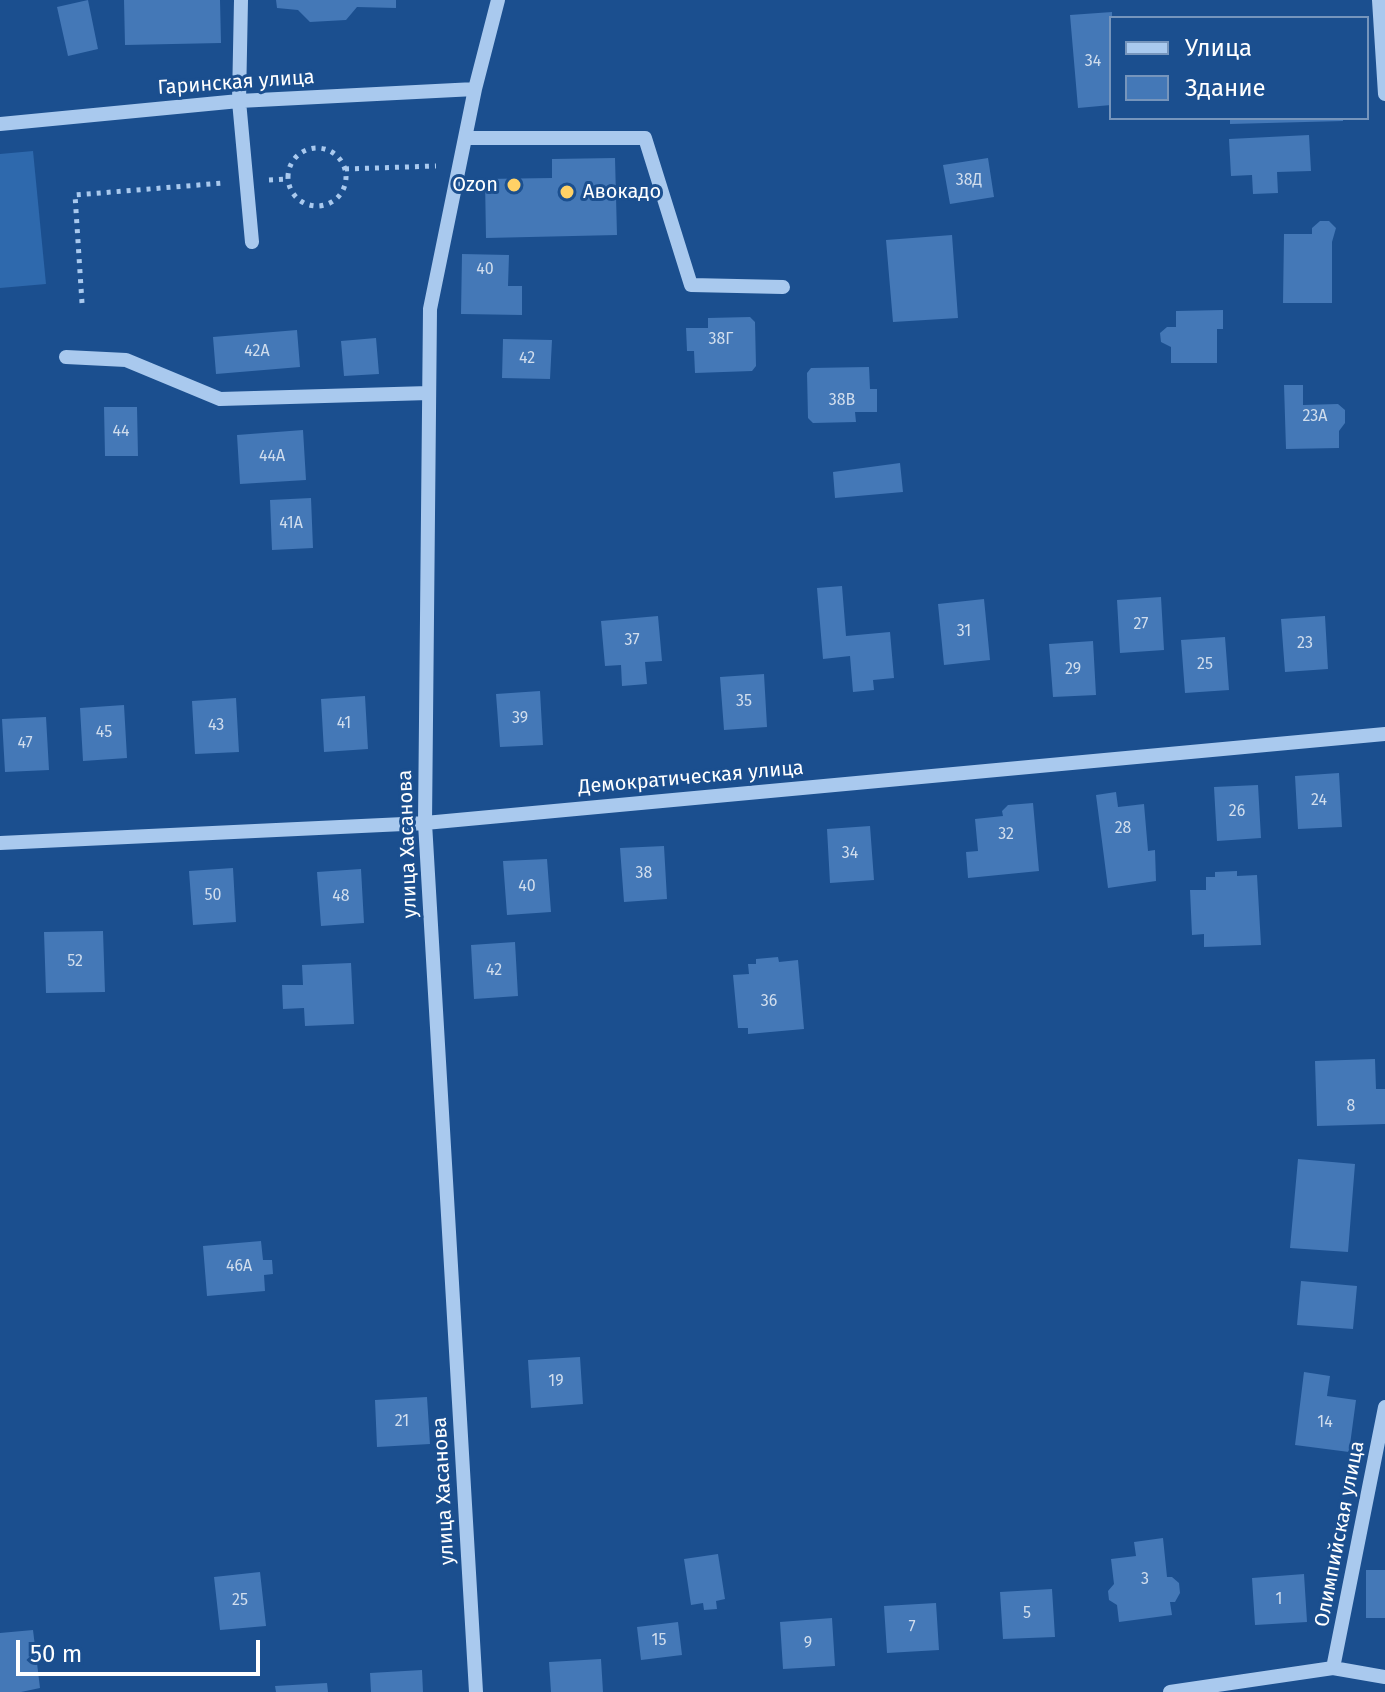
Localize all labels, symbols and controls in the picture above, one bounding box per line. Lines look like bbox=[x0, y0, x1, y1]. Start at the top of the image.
legend bbox=[1109, 16, 1369, 120]
text: Улица bbox=[1185, 34, 1252, 62]
house number: 34 bbox=[1085, 52, 1101, 72]
street label: Гаринская улица bbox=[157, 66, 315, 100]
text: Здание bbox=[1185, 74, 1266, 102]
house number: 38Д bbox=[956, 171, 982, 191]
place label: Ozon bbox=[452, 173, 498, 197]
marker: Ozon bbox=[505, 176, 523, 194]
place label: Авокадо bbox=[583, 180, 661, 204]
marker: Авокадо bbox=[558, 183, 576, 201]
house number: 40 bbox=[476, 260, 494, 280]
house number: 38Г bbox=[709, 330, 733, 350]
house number: 42А bbox=[244, 342, 270, 362]
house number: 42 bbox=[519, 349, 535, 369]
house number: 38В bbox=[829, 391, 855, 411]
house number: 23А bbox=[1303, 407, 1327, 427]
house number: 44 bbox=[112, 422, 130, 442]
house number: 44А bbox=[259, 447, 285, 467]
house number: 41А bbox=[279, 514, 303, 534]
house number: 27 bbox=[1134, 615, 1148, 635]
house number: 31 bbox=[957, 622, 971, 642]
house number: 37 bbox=[624, 631, 640, 651]
house number: 23 bbox=[1297, 634, 1313, 654]
house number: 25 bbox=[1197, 655, 1213, 675]
house number: 29 bbox=[1065, 660, 1081, 680]
house number: 35 bbox=[736, 692, 752, 712]
house number: 39 bbox=[512, 709, 528, 729]
house number: 41 bbox=[337, 714, 351, 734]
house number: 43 bbox=[208, 716, 224, 736]
house number: 45 bbox=[96, 723, 112, 743]
house number: 47 bbox=[17, 734, 33, 754]
street label: Демократическая улица bbox=[577, 756, 805, 800]
street label: улица Хасанова bbox=[393, 769, 423, 919]
house number: 24 bbox=[1311, 791, 1327, 811]
house number: 26 bbox=[1229, 802, 1245, 822]
house number: 28 bbox=[1115, 819, 1131, 839]
house number: 32 bbox=[998, 825, 1014, 845]
house number: 34 bbox=[842, 844, 858, 864]
house number: 38 bbox=[636, 864, 652, 884]
house number: 40 bbox=[518, 877, 536, 897]
house number: 50 bbox=[205, 886, 221, 906]
house number: 48 bbox=[332, 887, 350, 907]
house number: 52 bbox=[67, 952, 83, 972]
house number: 42 bbox=[486, 961, 502, 981]
house number: 36 bbox=[761, 992, 777, 1012]
house number: 8 bbox=[1347, 1097, 1355, 1117]
house number: 46А bbox=[226, 1257, 252, 1277]
house number: 19 bbox=[548, 1372, 564, 1392]
house number: 21 bbox=[395, 1412, 409, 1432]
house number: 14 bbox=[1317, 1413, 1333, 1433]
street label: улица Хасанова bbox=[428, 1416, 460, 1566]
street label: Олимпийская улица bbox=[1310, 1439, 1370, 1629]
house number: 3 bbox=[1141, 1570, 1149, 1590]
house number: 1 bbox=[1276, 1590, 1282, 1610]
house number: 25 bbox=[232, 1591, 248, 1611]
house number: 5 bbox=[1023, 1604, 1031, 1624]
house number: 7 bbox=[908, 1618, 916, 1638]
scale bar bbox=[20, 1624, 264, 1674]
house number: 15 bbox=[652, 1631, 666, 1651]
house number: 9 bbox=[804, 1634, 812, 1654]
text: 50 m bbox=[30, 1640, 82, 1668]

